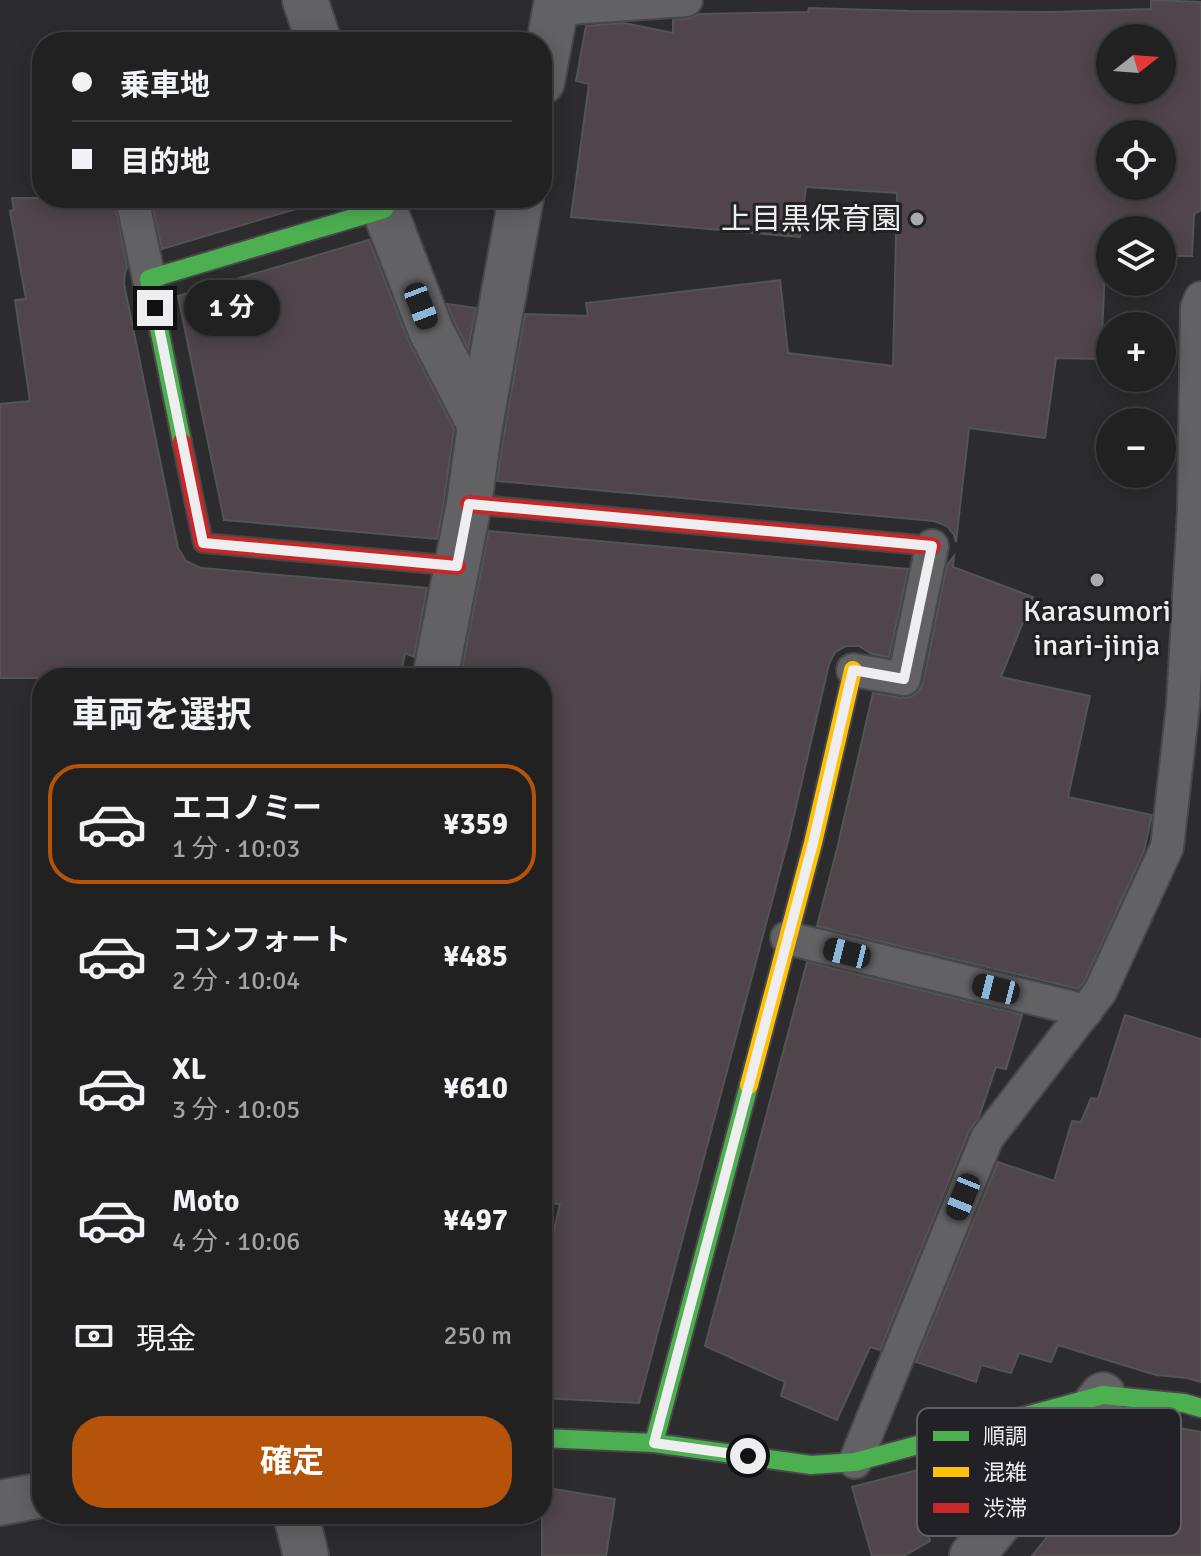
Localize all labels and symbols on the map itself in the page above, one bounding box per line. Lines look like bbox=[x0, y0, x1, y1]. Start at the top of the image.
north arrow bbox=[1096, 24, 1176, 104]
place label: 上目黒保育園 bbox=[721, 201, 901, 238]
marker: 上目黒保育園 bbox=[908, 210, 926, 228]
car bbox=[401, 279, 441, 333]
callout: 1 分 bbox=[183, 280, 279, 336]
route end bbox=[137, 290, 173, 326]
marker: Karasumori inari-jinja bbox=[1088, 571, 1106, 589]
place label: Karasumori inari-jinja bbox=[1023, 593, 1171, 664]
car bbox=[821, 936, 873, 970]
car bbox=[970, 972, 1022, 1006]
car bbox=[943, 1170, 983, 1224]
legend bbox=[917, 1408, 1181, 1536]
text: 順調 bbox=[983, 1423, 1027, 1450]
route start bbox=[730, 1438, 766, 1474]
text: 混雑 bbox=[983, 1459, 1027, 1486]
text: 渋滞 bbox=[983, 1495, 1027, 1522]

